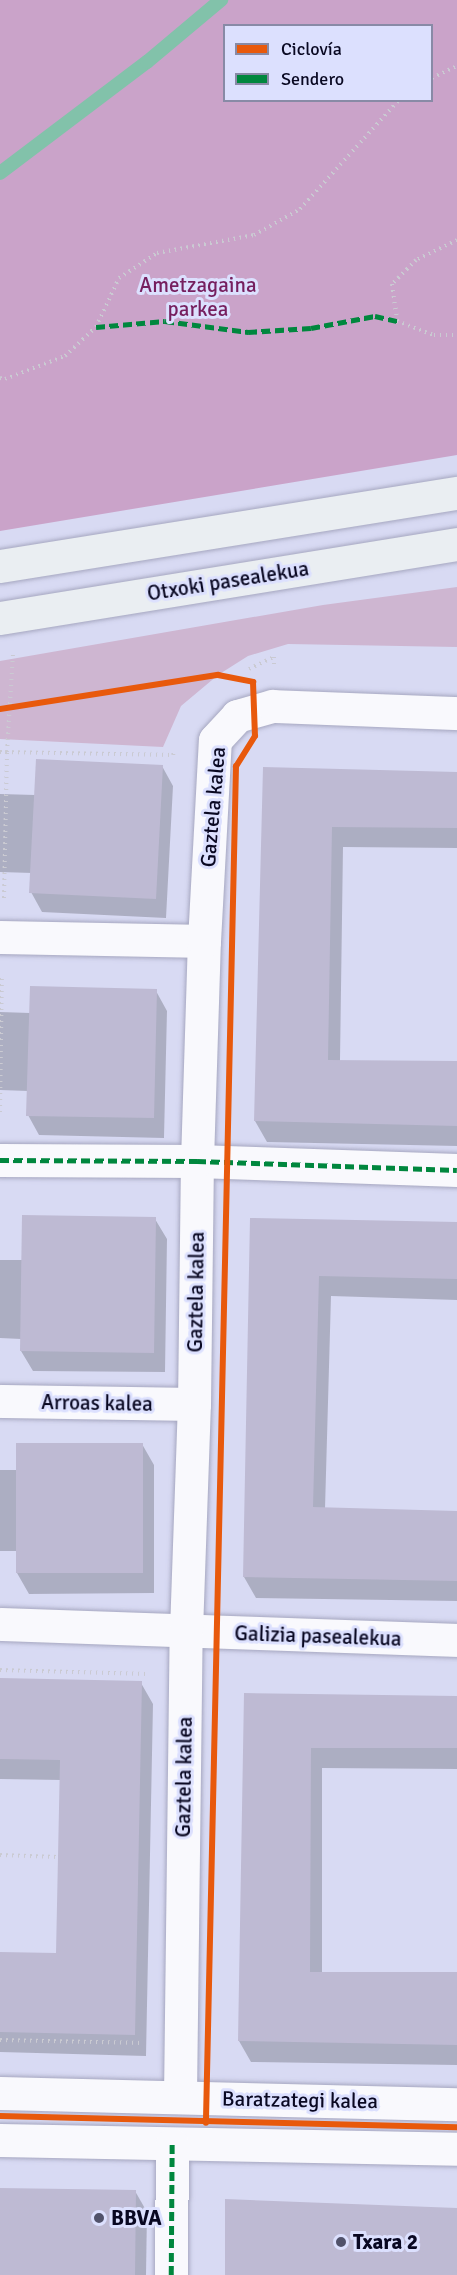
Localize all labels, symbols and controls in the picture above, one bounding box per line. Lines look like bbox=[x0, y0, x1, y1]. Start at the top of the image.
legend bbox=[223, 24, 433, 102]
text: Ciclovía bbox=[281, 38, 342, 60]
text: Sendero bbox=[281, 68, 344, 90]
park label: Ametzagaina parkea bbox=[139, 272, 257, 322]
street label: Otxoki pasealekua bbox=[145, 556, 311, 606]
street label: Gaztela kalea bbox=[195, 746, 231, 868]
street label: Gaztela kalea bbox=[182, 1231, 210, 1353]
street label: Arroas kalea bbox=[41, 1389, 153, 1417]
street label: Galizia pasealekua bbox=[234, 1620, 402, 1652]
street label: Gaztela kalea bbox=[170, 1716, 198, 1838]
street label: Baratzategi kalea bbox=[222, 2086, 378, 2114]
place label: BBVA bbox=[111, 2205, 162, 2231]
marker: BBVA bbox=[92, 2211, 106, 2225]
place label: Txara 2 bbox=[353, 2229, 418, 2255]
marker: Txara 2 bbox=[334, 2235, 348, 2249]

